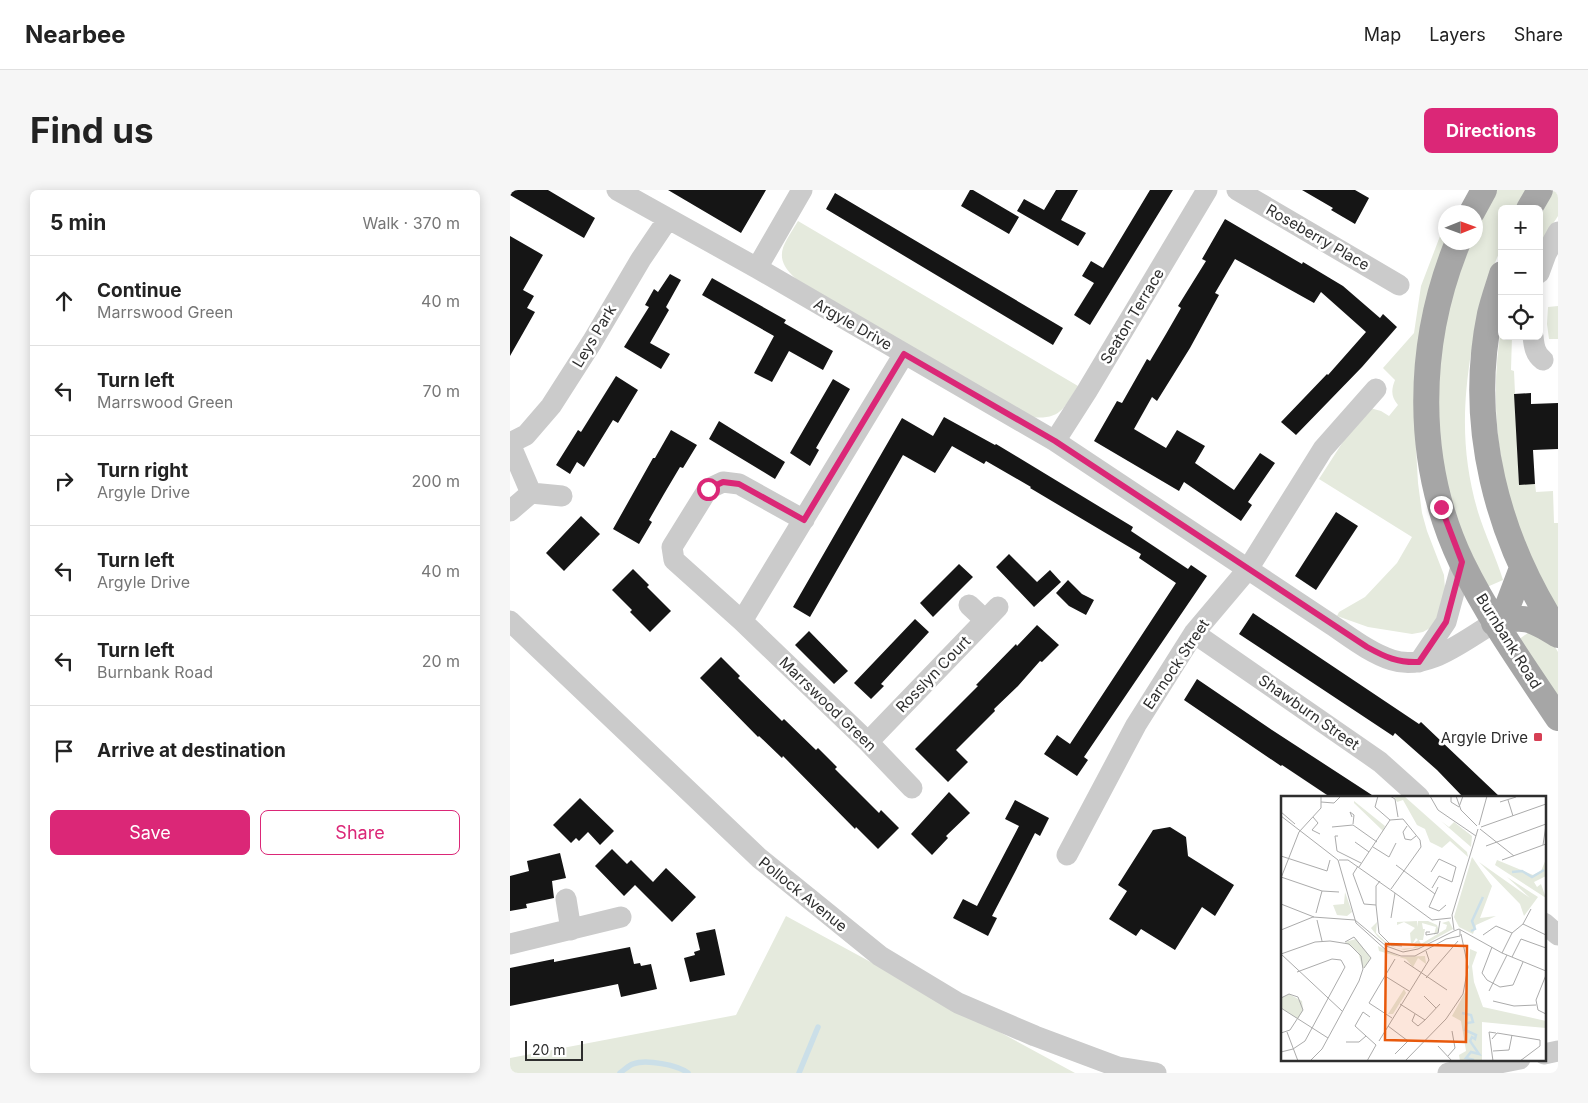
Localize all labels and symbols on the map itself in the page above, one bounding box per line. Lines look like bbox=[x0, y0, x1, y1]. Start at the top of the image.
street label: Roseberry Place bbox=[1263, 200, 1373, 274]
north arrow bbox=[1438, 205, 1483, 250]
street label: Seaton Terrace bbox=[1096, 265, 1168, 367]
street label: Argyle Drive bbox=[810, 294, 896, 354]
street label: Leys Park bbox=[568, 301, 620, 371]
route start bbox=[697, 478, 720, 501]
route end bbox=[1430, 496, 1453, 519]
street label: Burnbank Road bbox=[1472, 590, 1546, 692]
street label: Earnock Street bbox=[1139, 615, 1213, 713]
street label: Rosslyn Court bbox=[892, 632, 974, 716]
street label: Marrswood Green bbox=[775, 653, 881, 755]
street label: Shawburn Street bbox=[1255, 670, 1363, 754]
place label: Argyle Drive bbox=[1441, 728, 1528, 747]
marker: Argyle Drive bbox=[1532, 731, 1544, 743]
inset map bbox=[1281, 796, 1546, 1060]
street label: Pollock Avenue bbox=[755, 852, 851, 936]
scale bar bbox=[525, 1038, 582, 1061]

